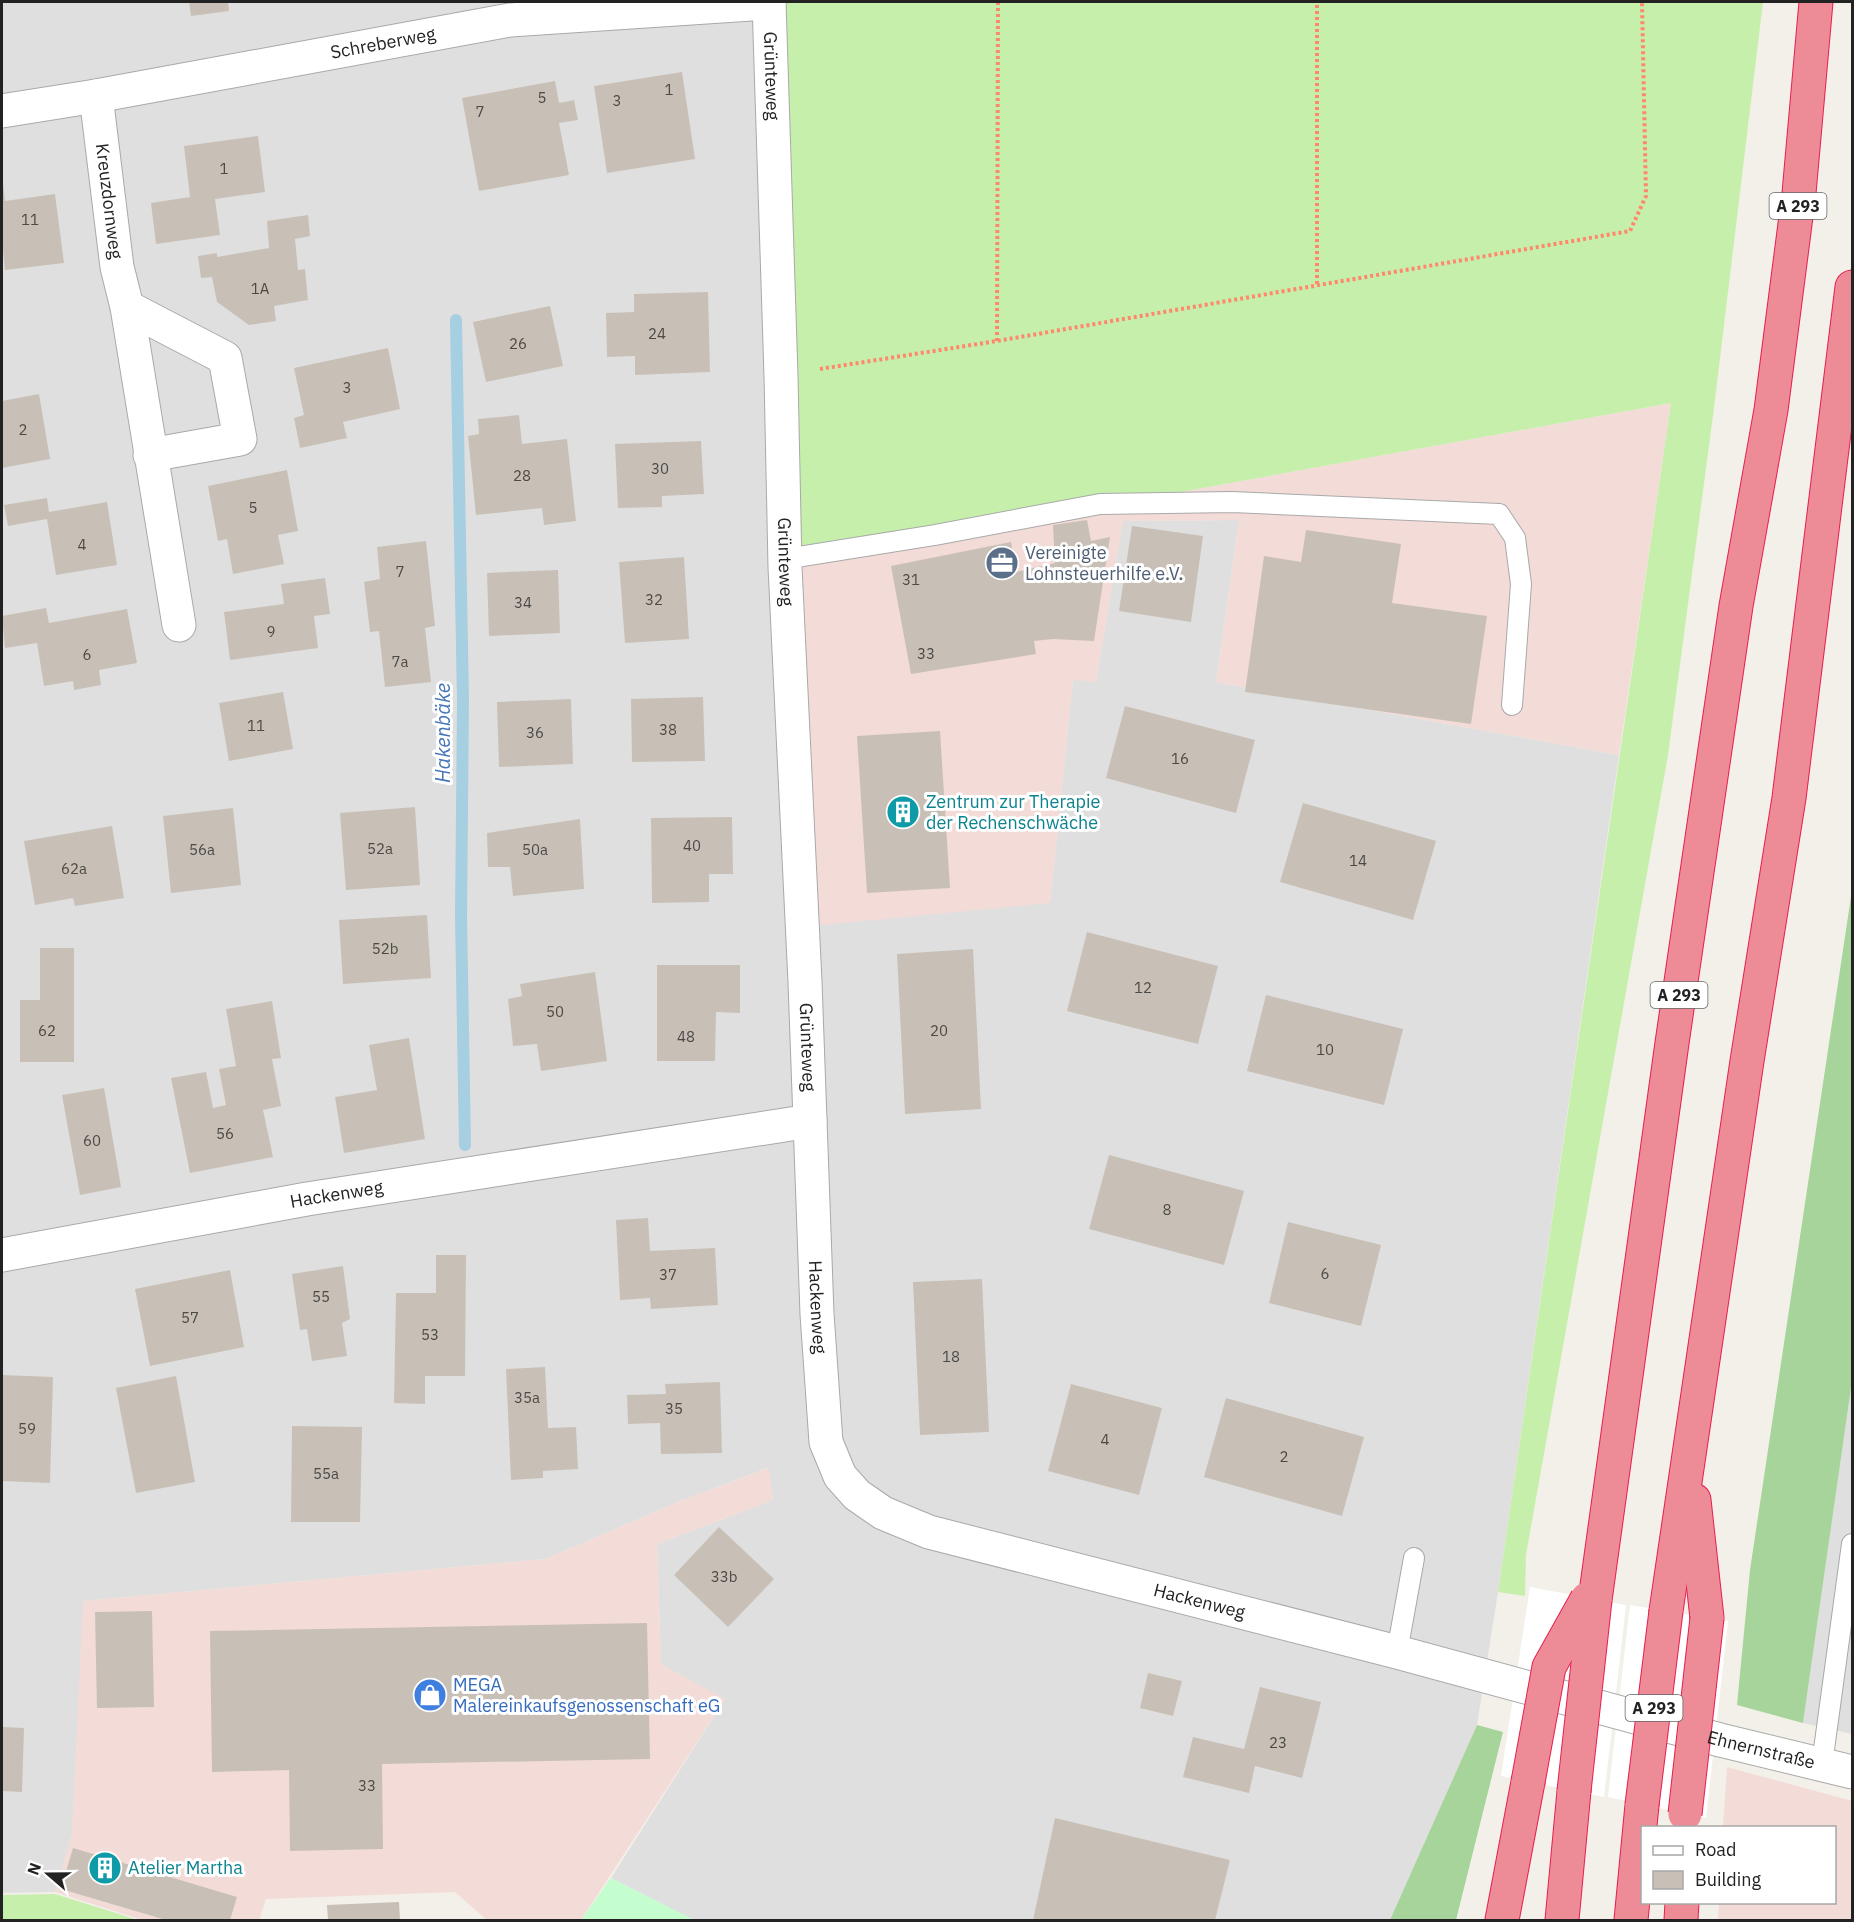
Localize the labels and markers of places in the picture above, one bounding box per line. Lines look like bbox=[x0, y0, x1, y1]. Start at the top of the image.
place label: Vereinigte Lohnsteuerhilfe e.V. bbox=[1025, 541, 1183, 585]
office icon: Vereinigte Lohnsteuerhilfe e.V. bbox=[984, 545, 1020, 581]
place label: Zentrum zur Therapie der Rechenschwäche bbox=[926, 790, 1100, 834]
building icon: Zentrum zur Therapie der Rechenschwäche bbox=[885, 794, 921, 830]
place label: MEGA Malereinkaufsgenossenschaft eG bbox=[453, 1673, 720, 1717]
shop icon: MEGA Malereinkaufsgenossenschaft eG bbox=[412, 1677, 448, 1713]
building icon: Atelier Martha bbox=[87, 1850, 123, 1886]
place label: Atelier Martha bbox=[128, 1856, 243, 1879]

